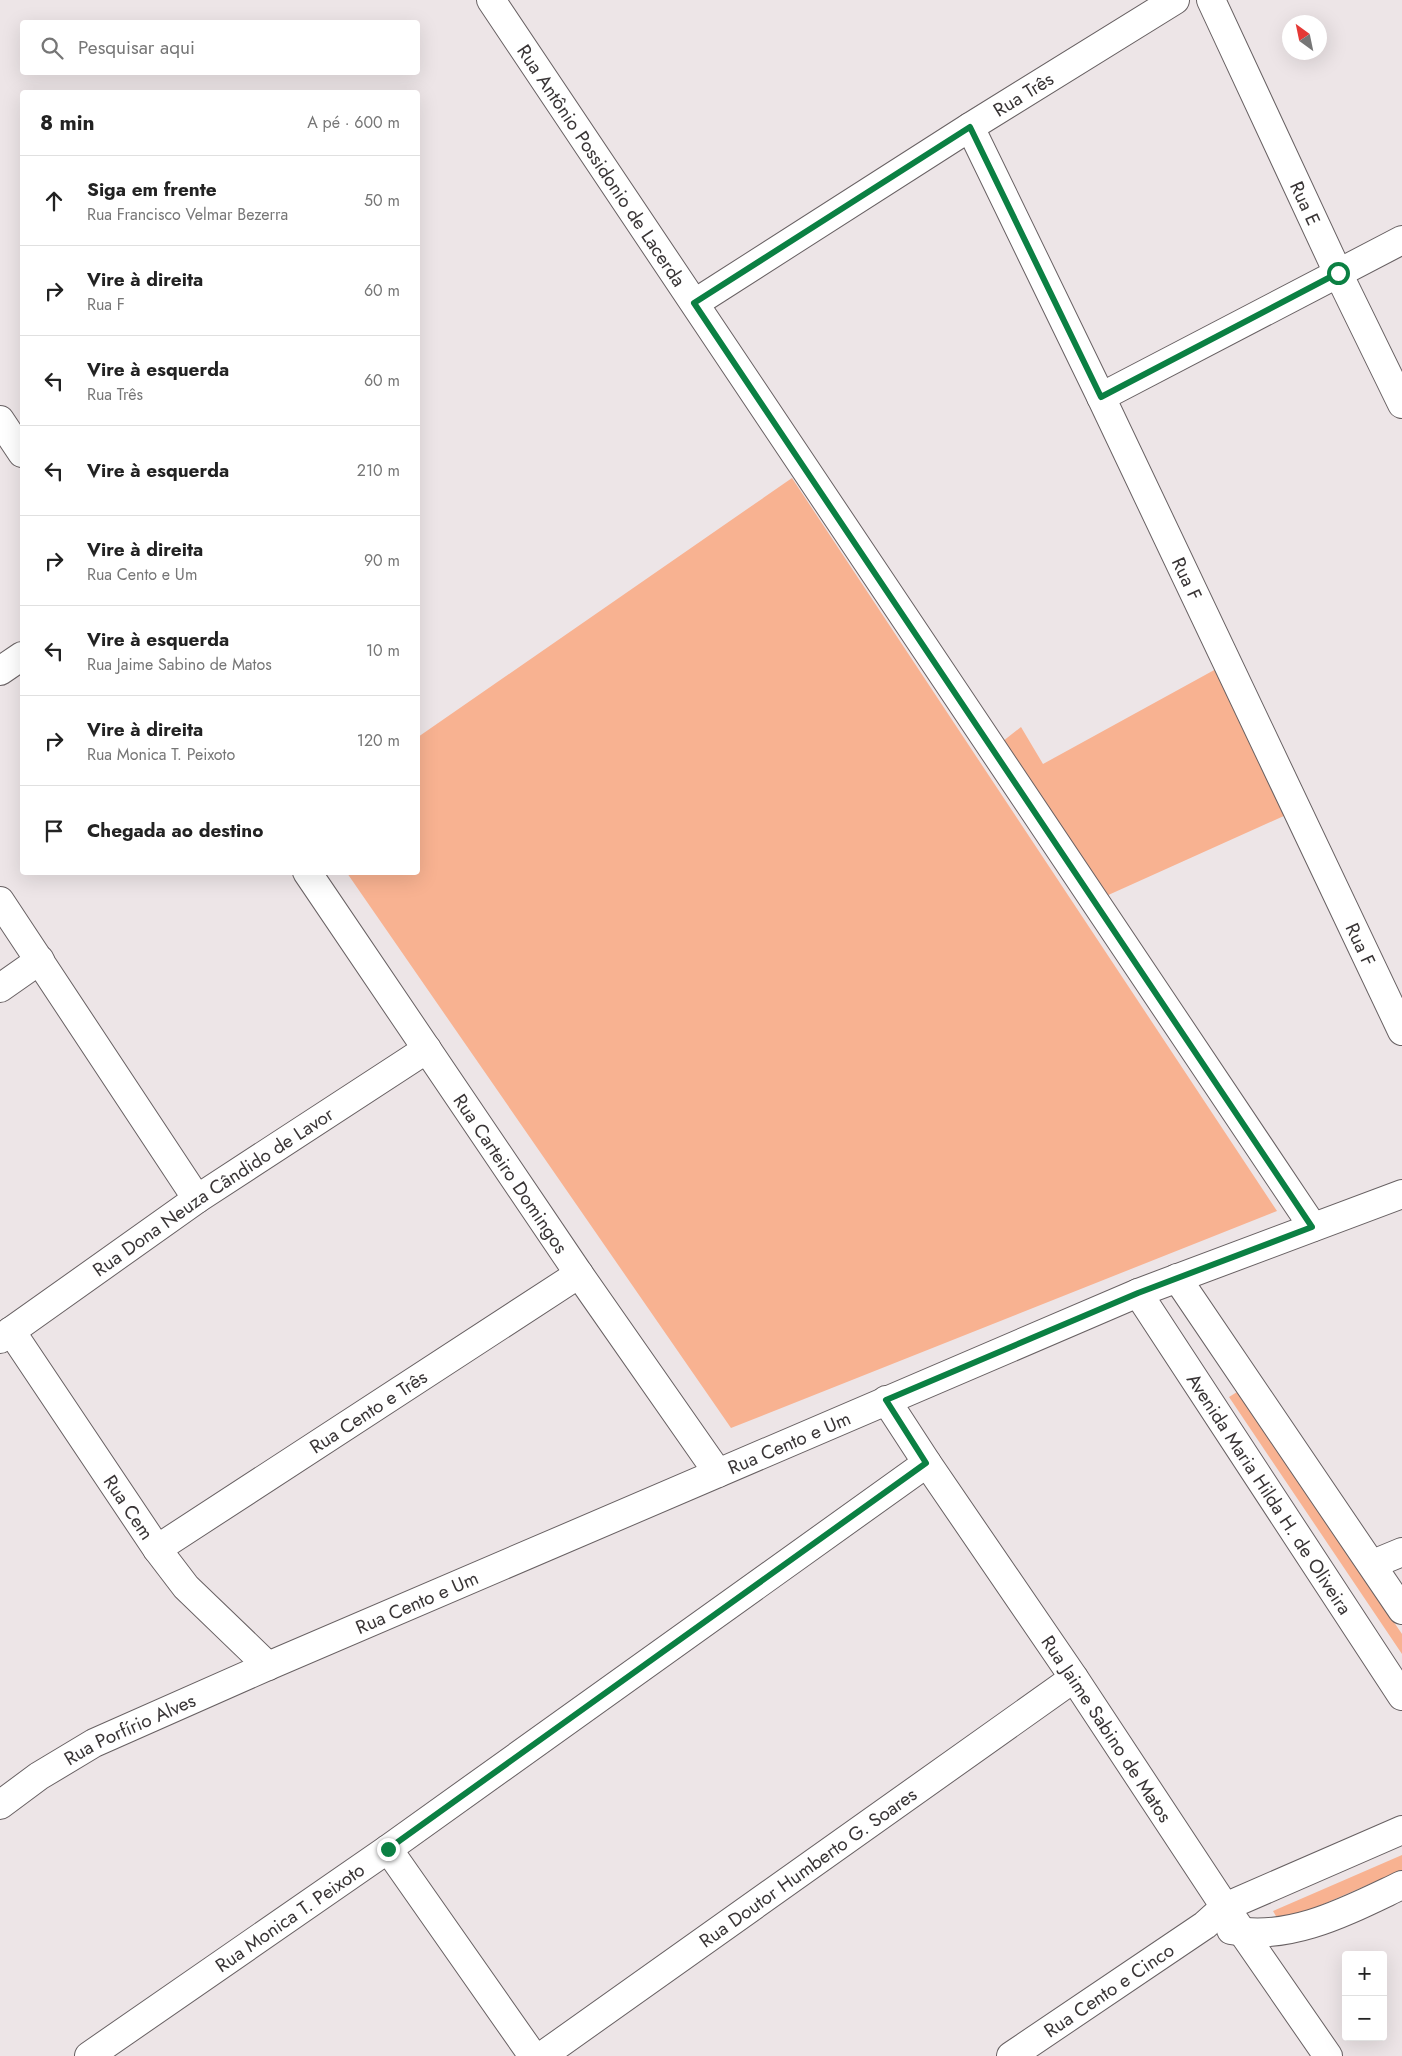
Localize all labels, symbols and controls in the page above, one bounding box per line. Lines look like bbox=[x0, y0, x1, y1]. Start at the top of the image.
north arrow bbox=[1282, 15, 1327, 60]
search box bbox=[20, 20, 420, 75]
icon: search bbox=[38, 34, 66, 62]
text: Pesquisar aqui bbox=[78, 34, 195, 61]
street label: Rua Antônio Possidonio de Lacerda bbox=[511, 39, 693, 292]
street label: Rua Três bbox=[988, 65, 1059, 123]
text: 8 min bbox=[40, 108, 95, 138]
text: A pé · 600 m bbox=[307, 111, 400, 134]
text: Siga em frente bbox=[87, 176, 217, 203]
street label: Rua E bbox=[1284, 177, 1327, 230]
icon: ahead bbox=[40, 187, 68, 215]
text: 50 m bbox=[364, 189, 400, 212]
text: Rua Francisco Velmar Bezerra bbox=[87, 203, 288, 226]
route start bbox=[1327, 262, 1350, 285]
text: Vire à direita bbox=[87, 266, 203, 293]
icon: right bbox=[40, 277, 68, 305]
text: 60 m bbox=[364, 279, 400, 302]
text: Rua F bbox=[87, 293, 125, 316]
text: Vire à esquerda bbox=[87, 356, 229, 383]
icon: left bbox=[40, 367, 68, 395]
text: 60 m bbox=[364, 369, 400, 392]
text: Rua Três bbox=[87, 383, 143, 406]
icon: left bbox=[40, 457, 68, 485]
text: Vire à esquerda bbox=[87, 457, 229, 484]
text: 210 m bbox=[357, 459, 400, 482]
text: Vire à direita bbox=[87, 536, 203, 563]
icon: right bbox=[40, 547, 68, 575]
text: 90 m bbox=[364, 549, 400, 572]
street label: Rua F bbox=[1165, 552, 1209, 605]
text: Rua Cento e Um bbox=[87, 563, 197, 586]
text: Vire à esquerda bbox=[87, 626, 229, 653]
icon: left bbox=[40, 637, 68, 665]
text: 10 m bbox=[366, 639, 400, 662]
text: Rua Jaime Sabino de Matos bbox=[87, 653, 272, 676]
text: Vire à direita bbox=[87, 716, 203, 743]
icon: right bbox=[40, 727, 68, 755]
text: 120 m bbox=[357, 729, 400, 752]
text: Rua Monica T. Peixoto bbox=[87, 743, 235, 766]
icon: arrive bbox=[40, 817, 68, 845]
text: Chegada ao destino bbox=[87, 817, 263, 844]
street label: Rua F bbox=[1339, 918, 1383, 970]
street label: Rua Carteiro Domingos bbox=[447, 1088, 575, 1259]
street label: Rua Dona Neuza Cândido de Lavor bbox=[87, 1100, 339, 1283]
street label: Rua Cento e Três bbox=[304, 1363, 433, 1460]
street label: Avenida Maria Hilda H. de Oliveira bbox=[1180, 1368, 1359, 1620]
street label: Rua Cento e Um bbox=[724, 1404, 855, 1481]
street label: Rua Cem bbox=[97, 1469, 161, 1545]
street label: Rua Cento e Um bbox=[351, 1564, 482, 1640]
street label: Rua Jaime Sabino de Matos bbox=[1035, 1630, 1179, 1828]
street label: Rua Porfírio Alves bbox=[59, 1686, 200, 1772]
street label: Rua Doutor Humberto G. Soares bbox=[693, 1780, 922, 1954]
route end bbox=[377, 1838, 400, 1861]
street label: Rua Monica T. Peixoto bbox=[210, 1856, 370, 1978]
street label: Rua Cento e Cinco bbox=[1038, 1936, 1179, 2044]
map controls bbox=[1342, 1951, 1387, 2041]
button: + bbox=[1342, 1951, 1387, 1996]
button: − bbox=[1342, 1996, 1387, 2041]

